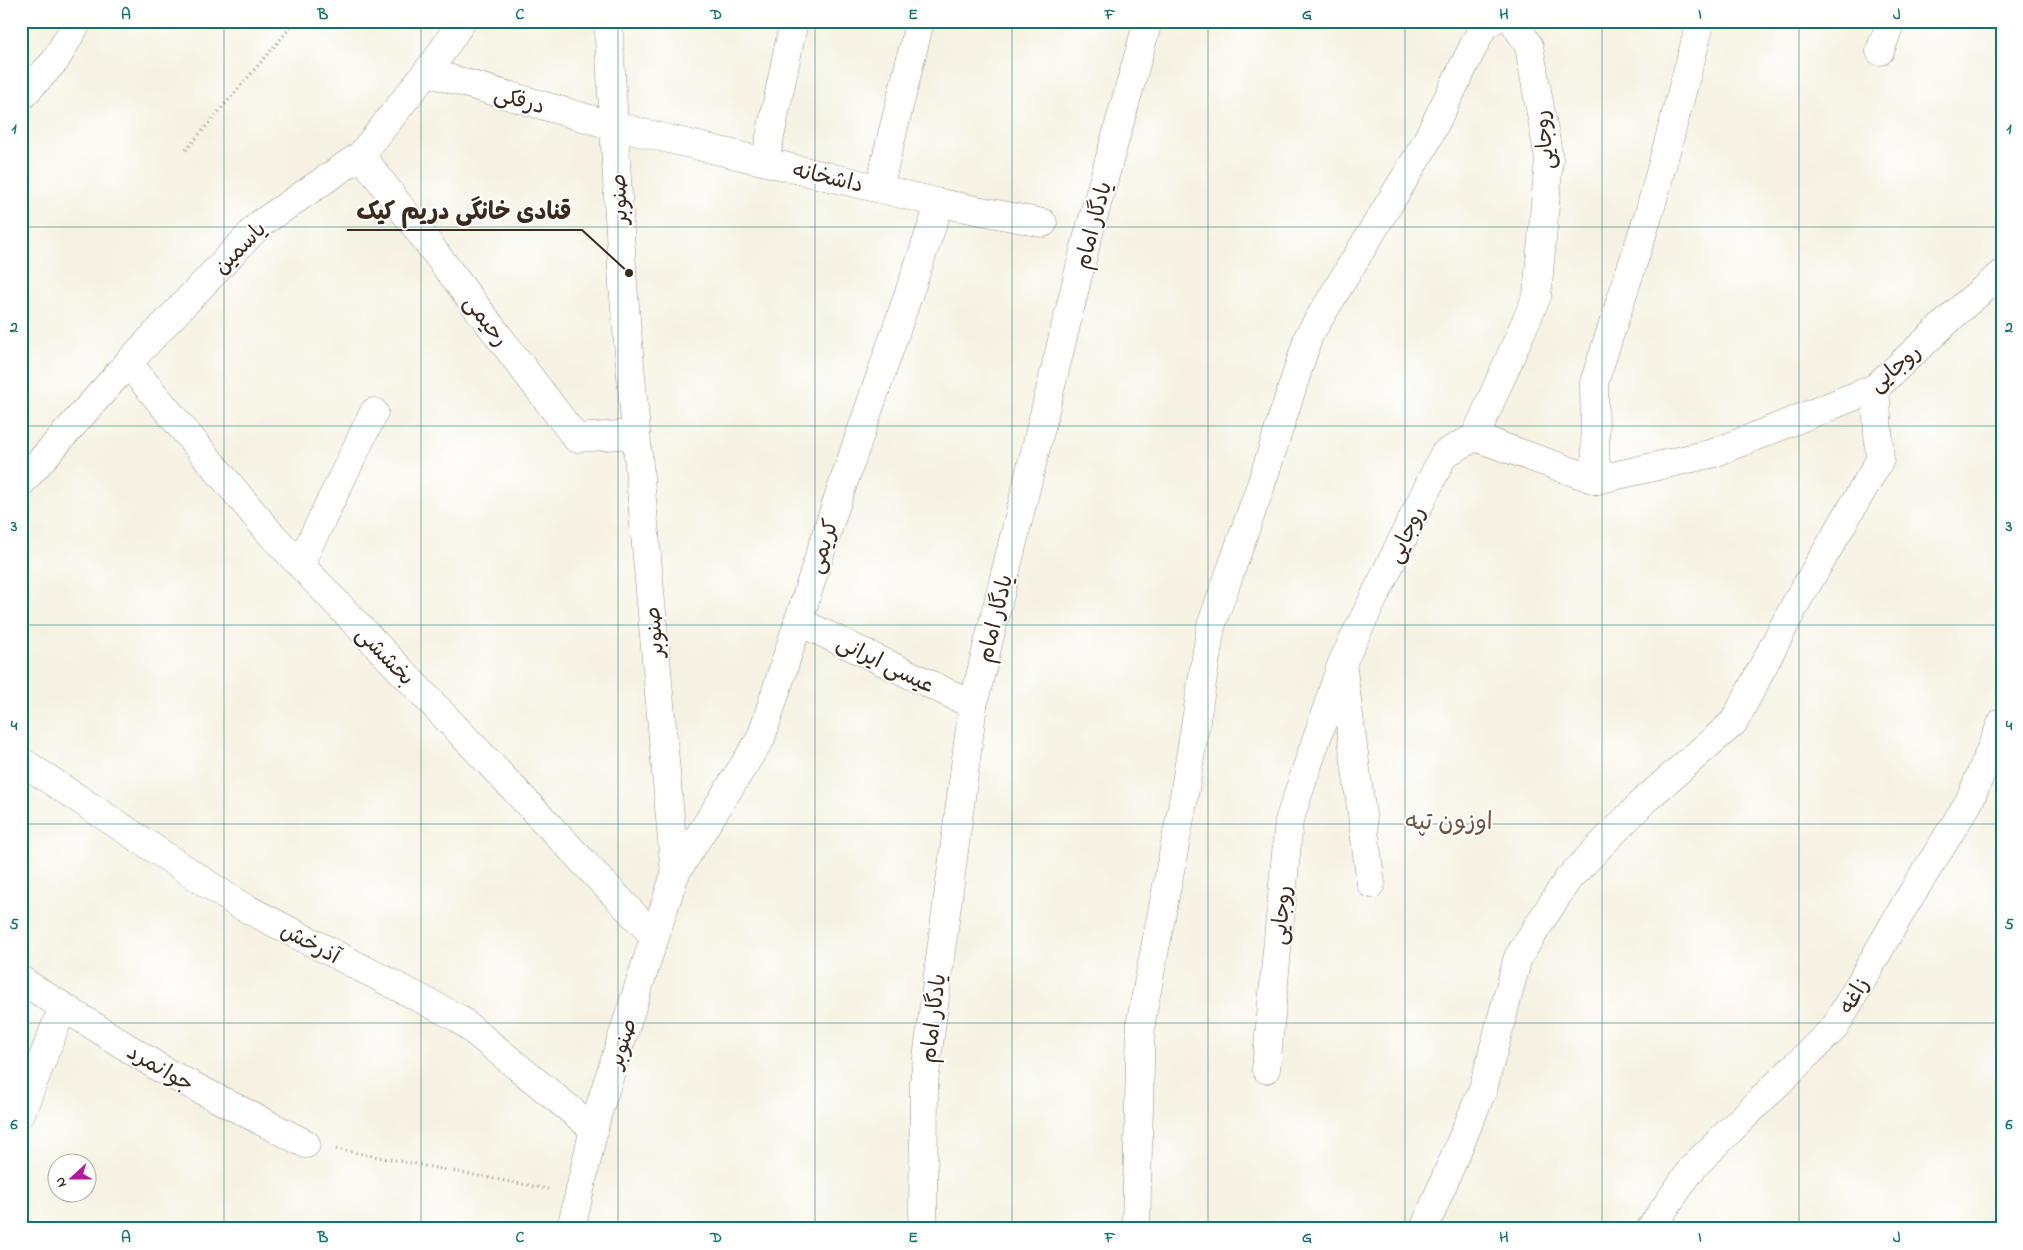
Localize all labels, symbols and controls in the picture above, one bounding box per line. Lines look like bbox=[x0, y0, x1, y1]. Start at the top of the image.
text: A bbox=[121, 3, 131, 27]
text: B bbox=[317, 3, 329, 27]
text: C bbox=[516, 3, 525, 27]
text: D bbox=[709, 3, 722, 27]
text: E bbox=[908, 3, 918, 27]
text: F bbox=[1104, 3, 1116, 27]
text: G bbox=[1302, 3, 1312, 27]
text: H bbox=[1499, 3, 1509, 27]
text: I bbox=[1698, 3, 1702, 27]
text: J bbox=[1893, 3, 1901, 27]
street label: درفکی bbox=[490, 79, 548, 124]
street label: روجایی bbox=[1527, 108, 1565, 171]
text: 1 bbox=[11, 117, 17, 141]
text: 1 bbox=[2006, 117, 2012, 141]
street label: داشخانه bbox=[789, 155, 866, 203]
street label: صنوبر bbox=[604, 173, 638, 227]
street label: یادگار امام bbox=[1068, 178, 1122, 273]
callout: قنادی خانگی دریم کیک bbox=[347, 191, 582, 230]
text: قنادی خانگی دریم کیک bbox=[357, 196, 571, 231]
street label: یاسمین bbox=[207, 215, 275, 283]
street label: رحیمی bbox=[454, 289, 515, 354]
text: 2 bbox=[9, 316, 18, 340]
text: 2 bbox=[2004, 316, 2013, 340]
street label: روجایی bbox=[1863, 338, 1929, 401]
street label: روجایی bbox=[1380, 501, 1435, 569]
text: 3 bbox=[10, 515, 18, 539]
text: 3 bbox=[2005, 515, 2013, 539]
street label: کریمی bbox=[801, 516, 849, 578]
street label: یادگار امام bbox=[971, 571, 1023, 666]
street label: صنوبر bbox=[638, 605, 674, 660]
street label: بخششی bbox=[347, 620, 421, 694]
street label: عیسی ایرانی bbox=[830, 628, 939, 703]
text: 4 bbox=[10, 714, 18, 738]
text: 4 bbox=[2005, 714, 2013, 738]
district label: اوزون تپه bbox=[1405, 806, 1493, 841]
street label: روجایی bbox=[1264, 884, 1302, 946]
text: 5 bbox=[9, 913, 19, 937]
text: 5 bbox=[2004, 913, 2014, 937]
street label: آذرخش bbox=[274, 916, 347, 974]
street label: یادگار امام bbox=[914, 972, 956, 1065]
street label: زاغه bbox=[1832, 972, 1879, 1021]
street label: صنوبر bbox=[600, 1015, 647, 1075]
street label: جوانمرد bbox=[120, 1038, 199, 1102]
text: 6 bbox=[9, 1113, 18, 1137]
text: 6 bbox=[2004, 1113, 2013, 1137]
north arrow bbox=[48, 1152, 98, 1202]
text: N bbox=[50, 1174, 73, 1190]
text: A bbox=[121, 1226, 131, 1250]
text: B bbox=[317, 1226, 329, 1250]
text: C bbox=[516, 1226, 525, 1250]
text: D bbox=[709, 1226, 722, 1250]
text: E bbox=[908, 1226, 918, 1250]
text: F bbox=[1104, 1226, 1116, 1250]
text: G bbox=[1302, 1226, 1312, 1250]
text: H bbox=[1499, 1226, 1509, 1250]
text: I bbox=[1698, 1226, 1702, 1250]
text: J bbox=[1893, 1226, 1901, 1250]

